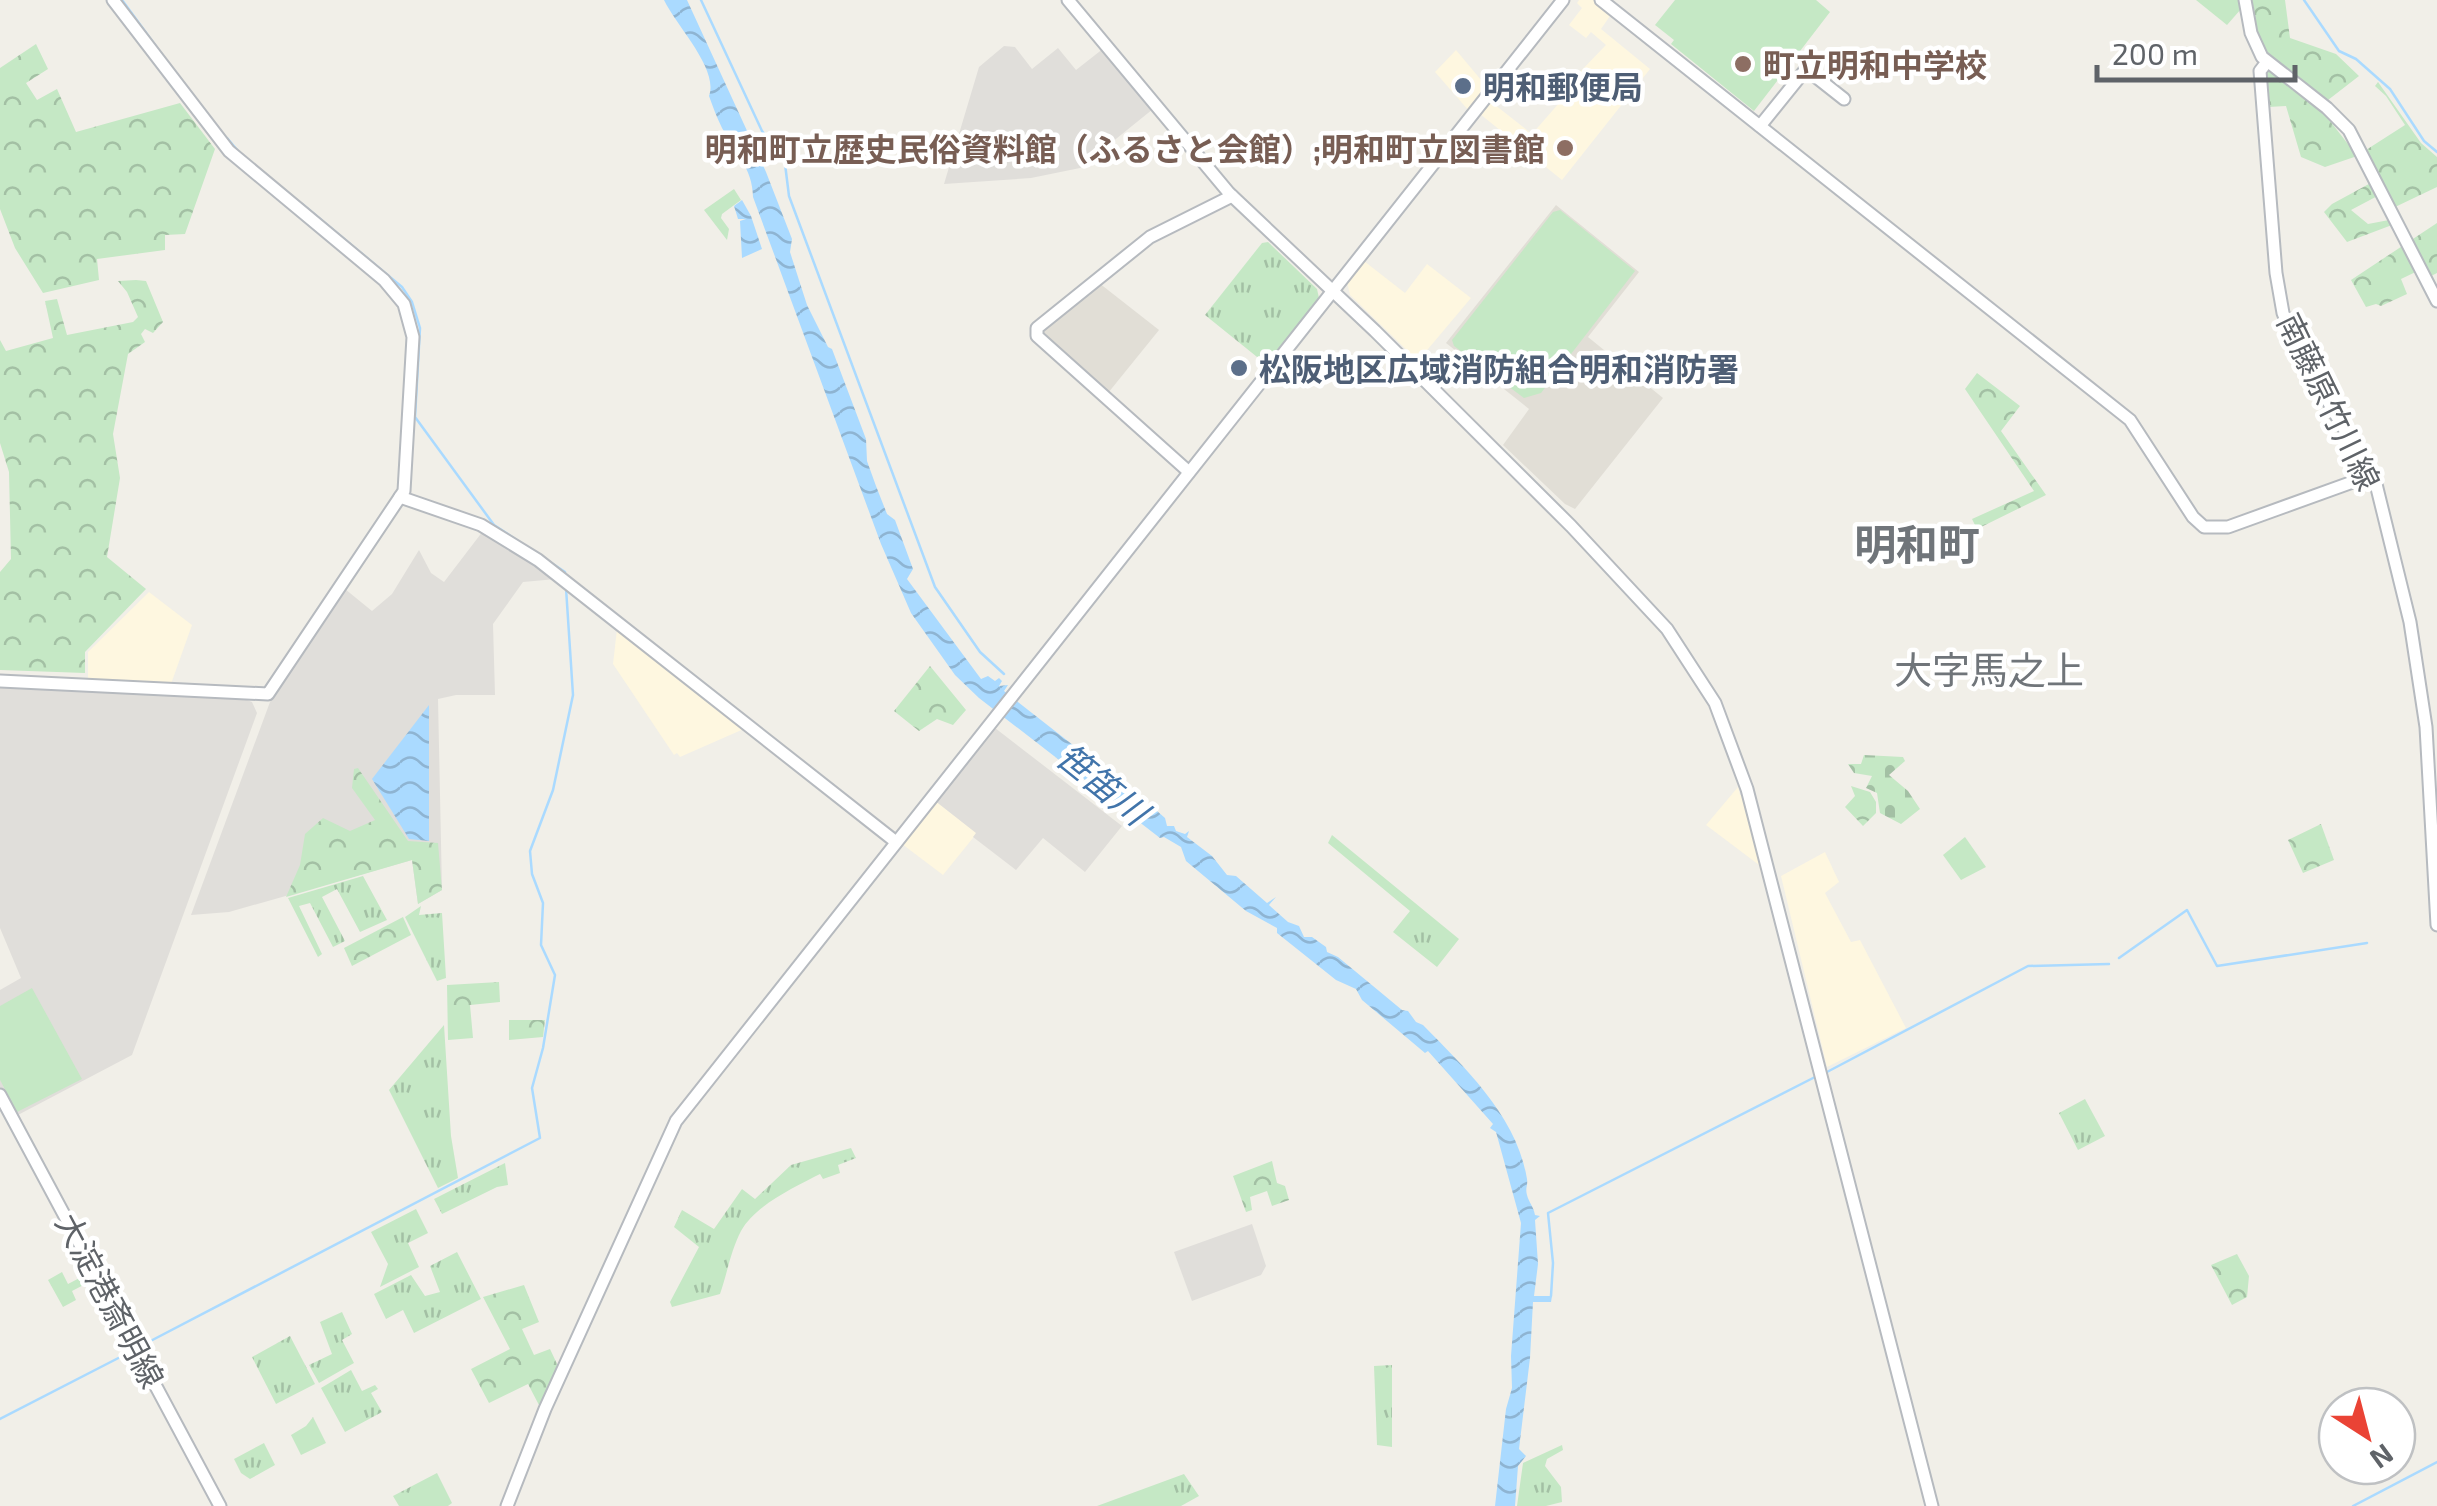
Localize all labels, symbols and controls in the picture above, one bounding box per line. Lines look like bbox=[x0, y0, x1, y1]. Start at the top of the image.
scale bar bbox=[2097, 20, 2294, 82]
text: 200 m bbox=[2112, 35, 2198, 71]
place label: 町立明和中学校 bbox=[1763, 45, 1987, 83]
marker: 町立明和中学校 bbox=[1732, 53, 1754, 75]
place label: 明和郵便局 bbox=[1483, 67, 1643, 105]
marker: 明和郵便局 bbox=[1452, 75, 1474, 97]
place label: 明和町立歴史民俗資料館（ふるさと会館）;明和町立図書館 bbox=[705, 129, 1545, 167]
marker: 明和町立歴史民俗資料館（ふるさと会館）;明和町立図書館 bbox=[1554, 137, 1576, 159]
street label: 南藤原竹川線 bbox=[2271, 306, 2389, 496]
place label: 松阪地区広域消防組合明和消防署 bbox=[1259, 349, 1739, 387]
marker: 松阪地区広域消防組合明和消防署 bbox=[1228, 357, 1250, 379]
district label: 明和町 bbox=[1854, 518, 1980, 568]
district label: 大字馬之上 bbox=[1894, 646, 2084, 692]
water label: 笹笛川 bbox=[1049, 734, 1160, 835]
street label: 大淀港斎明線 bbox=[49, 1206, 173, 1394]
north arrow bbox=[2317, 1386, 2417, 1486]
text: N bbox=[2364, 1437, 2400, 1477]

